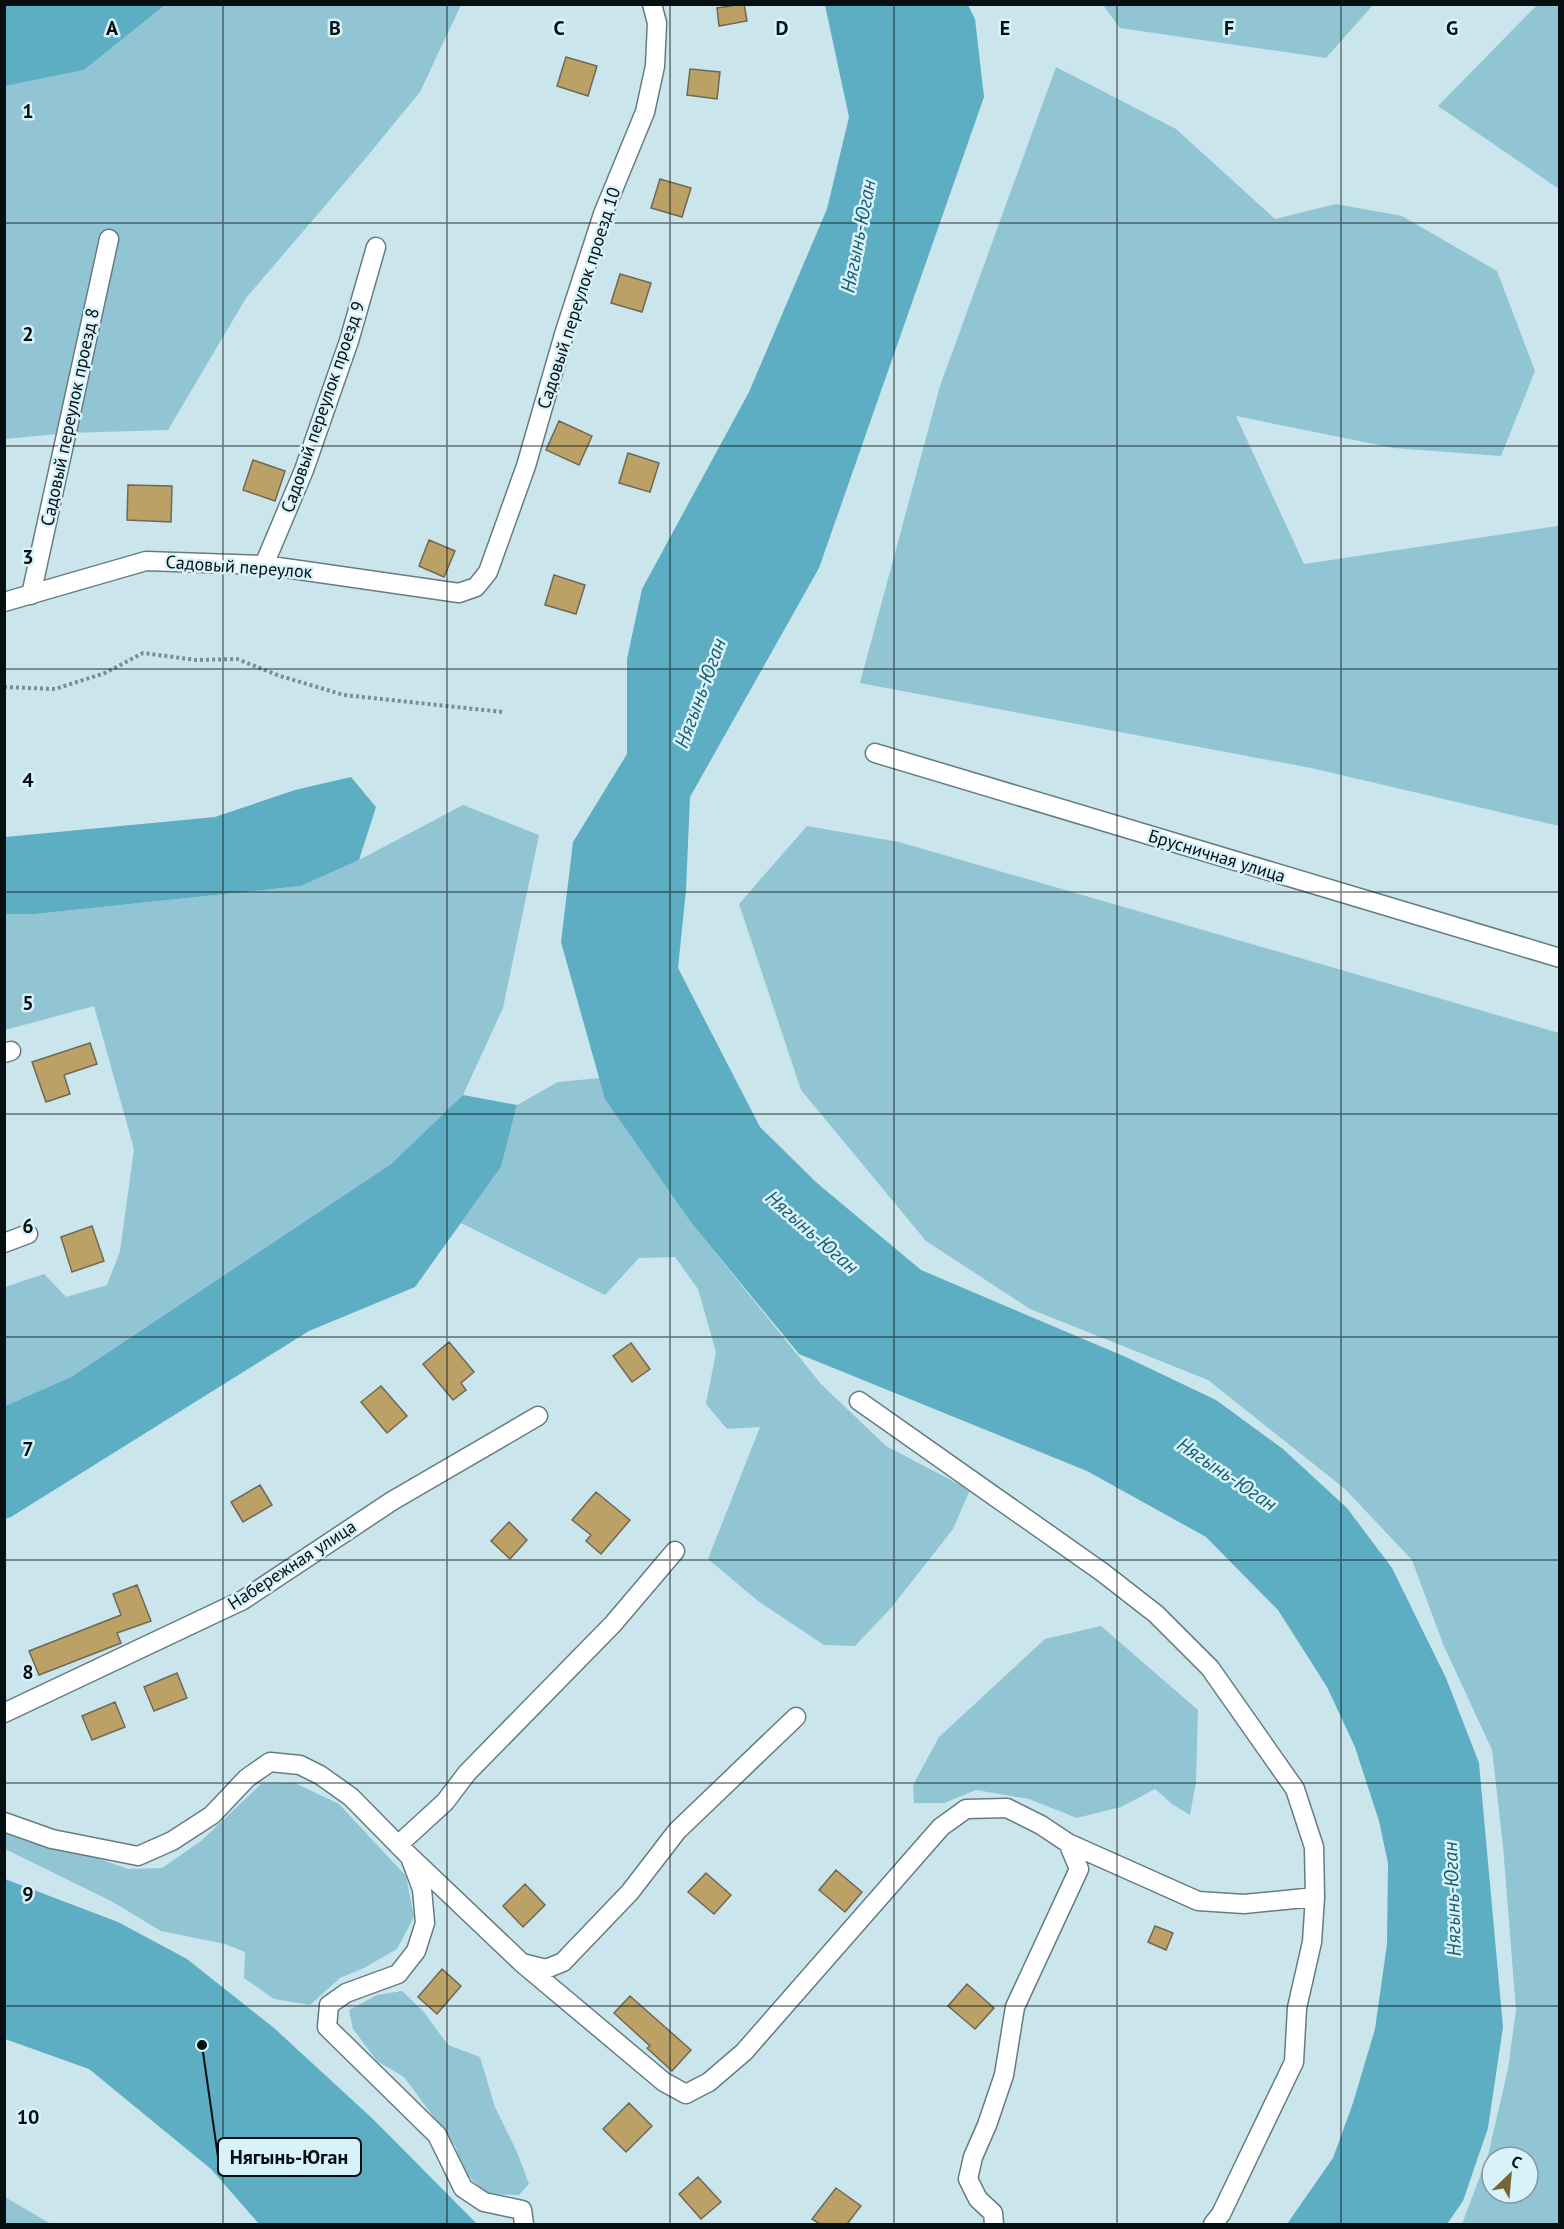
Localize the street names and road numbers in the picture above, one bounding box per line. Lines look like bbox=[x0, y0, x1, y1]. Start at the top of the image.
street label: Садовый переулок проезд 10 bbox=[532, 184, 625, 412]
street label: Садовый переулок проезд 9 bbox=[275, 298, 370, 516]
street label: Садовый переулок проезд 8 bbox=[35, 306, 104, 528]
street label: Садовый переулок bbox=[165, 550, 313, 583]
street label: Брусничная улица bbox=[1146, 824, 1288, 887]
street label: Набережная улица bbox=[223, 1515, 360, 1615]

